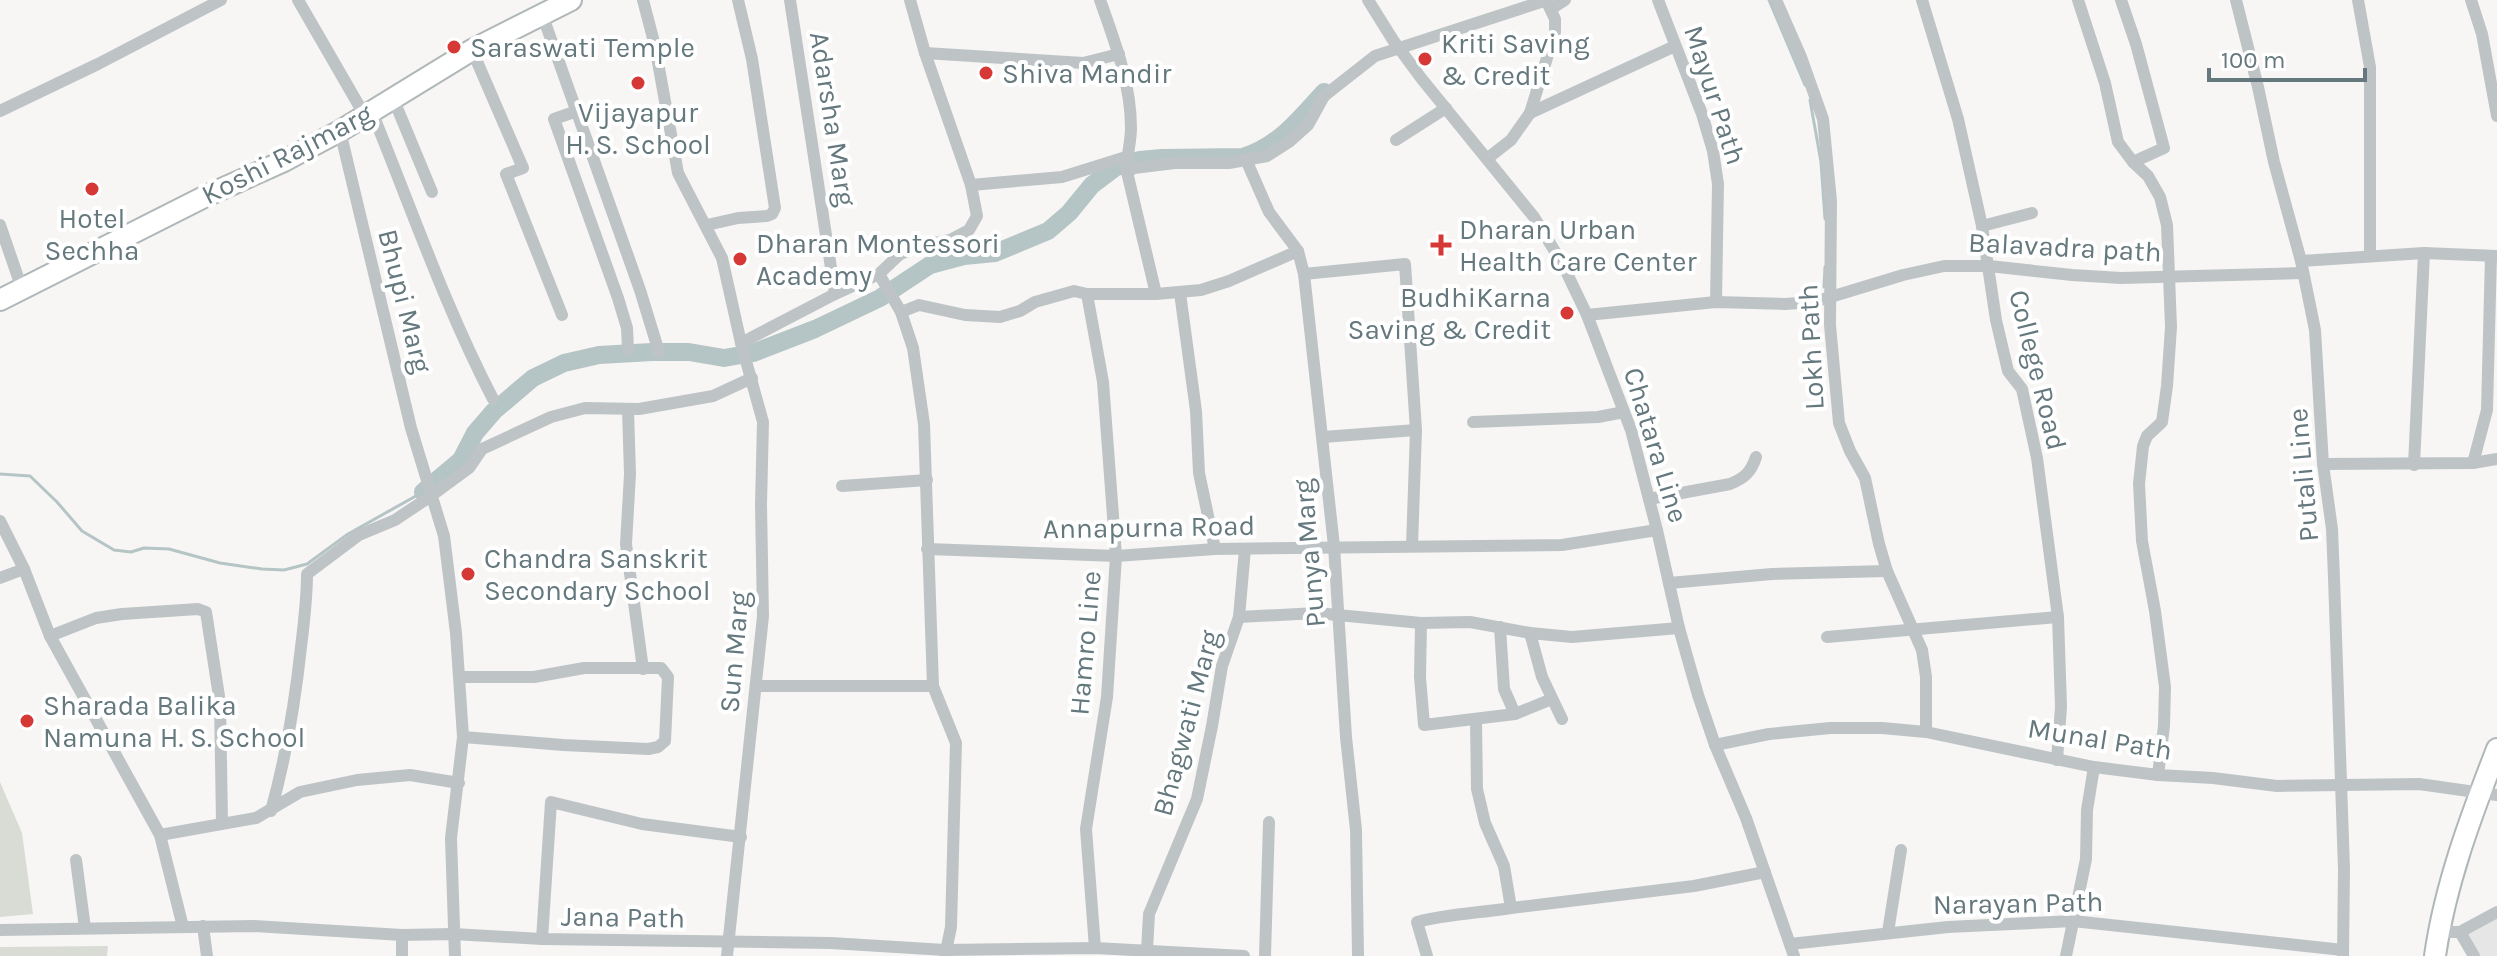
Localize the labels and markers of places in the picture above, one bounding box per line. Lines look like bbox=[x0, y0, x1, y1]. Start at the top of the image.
place label: Kriti Saving & Credit bbox=[1441, 27, 1590, 92]
place label: Saraswati Temple bbox=[470, 31, 695, 64]
marker: Saraswati Temple bbox=[445, 38, 463, 56]
marker: Kriti Saving & Credit bbox=[1416, 50, 1434, 68]
place label: Shiva Mandir bbox=[1002, 57, 1172, 90]
marker: Shiva Mandir bbox=[977, 64, 995, 82]
marker: Vijayapur H. S. School bbox=[629, 74, 647, 92]
place label: Vijayapur H. S. School bbox=[565, 96, 711, 161]
marker: Hotel Sechha bbox=[83, 180, 101, 198]
place label: Hotel Sechha bbox=[45, 202, 139, 267]
place label: Dharan Urban Health Care Center bbox=[1459, 213, 1697, 278]
place label: Dharan Montessori Academy bbox=[756, 227, 1000, 292]
marker: Dharan Urban Health Care Center bbox=[1430, 234, 1452, 256]
marker: Dharan Montessori Academy bbox=[731, 250, 749, 268]
place label: BudhiKarna Saving & Credit bbox=[1348, 281, 1551, 346]
marker: BudhiKarna Saving & Credit bbox=[1558, 304, 1576, 322]
place label: Chandra Sanskrit Secondary School bbox=[484, 542, 710, 607]
marker: Chandra Sanskrit Secondary School bbox=[459, 565, 477, 583]
place label: Sharada Balika Namuna H. S. School bbox=[43, 689, 305, 754]
marker: Sharada Balika Namuna H. S. School bbox=[18, 712, 36, 730]

